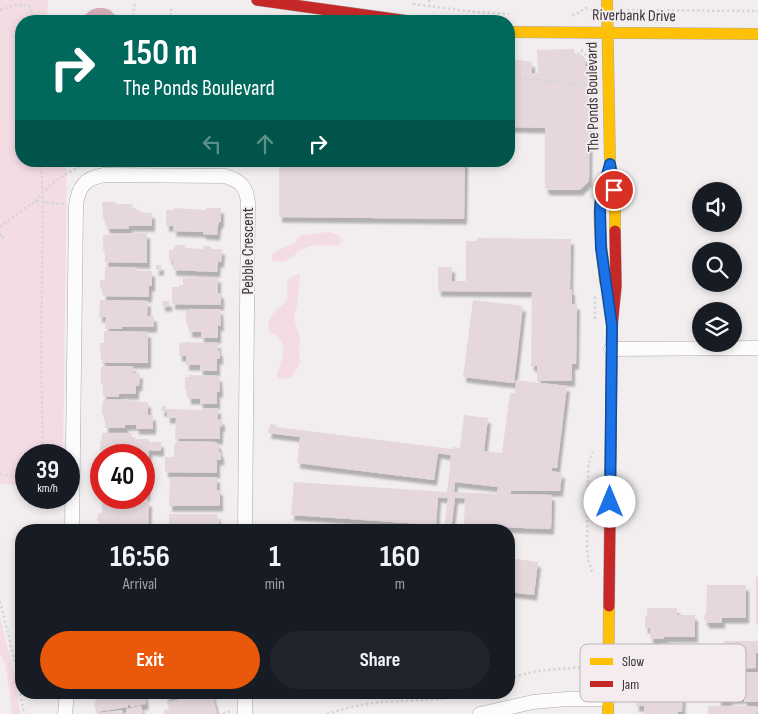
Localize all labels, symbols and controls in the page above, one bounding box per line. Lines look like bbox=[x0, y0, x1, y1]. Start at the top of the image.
street label: Riverbank Drive bbox=[592, 6, 676, 26]
text: 150 m bbox=[123, 32, 197, 75]
icon: right bbox=[40, 35, 105, 100]
street label: The Ponds Boulevard bbox=[583, 42, 603, 152]
text: The Ponds Boulevard bbox=[123, 75, 275, 102]
icon: left bbox=[198, 130, 226, 158]
icon: ahead bbox=[251, 130, 279, 158]
icon: right bbox=[304, 130, 332, 158]
pin bbox=[593, 169, 635, 211]
icon: arrive bbox=[600, 176, 628, 204]
map controls bbox=[692, 182, 742, 352]
button: sound bbox=[692, 182, 742, 232]
street label: Pebble Crescent bbox=[239, 207, 258, 295]
button: search bbox=[692, 242, 742, 292]
button: layers bbox=[692, 302, 742, 352]
speed limit sign: 40 bbox=[90, 444, 155, 509]
text: 39 bbox=[36, 455, 59, 486]
position arrow bbox=[583, 475, 635, 527]
text: km/h bbox=[37, 481, 58, 496]
text: 16:56 bbox=[110, 539, 170, 575]
text: 1 bbox=[269, 539, 281, 575]
text: 160 bbox=[380, 539, 420, 575]
text: Arrival bbox=[123, 575, 157, 594]
text: min bbox=[265, 575, 285, 594]
text: m bbox=[395, 575, 405, 594]
button: Exit bbox=[40, 631, 260, 689]
button: Share bbox=[270, 631, 490, 689]
legend bbox=[580, 644, 746, 702]
text: Slow bbox=[622, 653, 644, 670]
text: Jam bbox=[621, 676, 639, 693]

